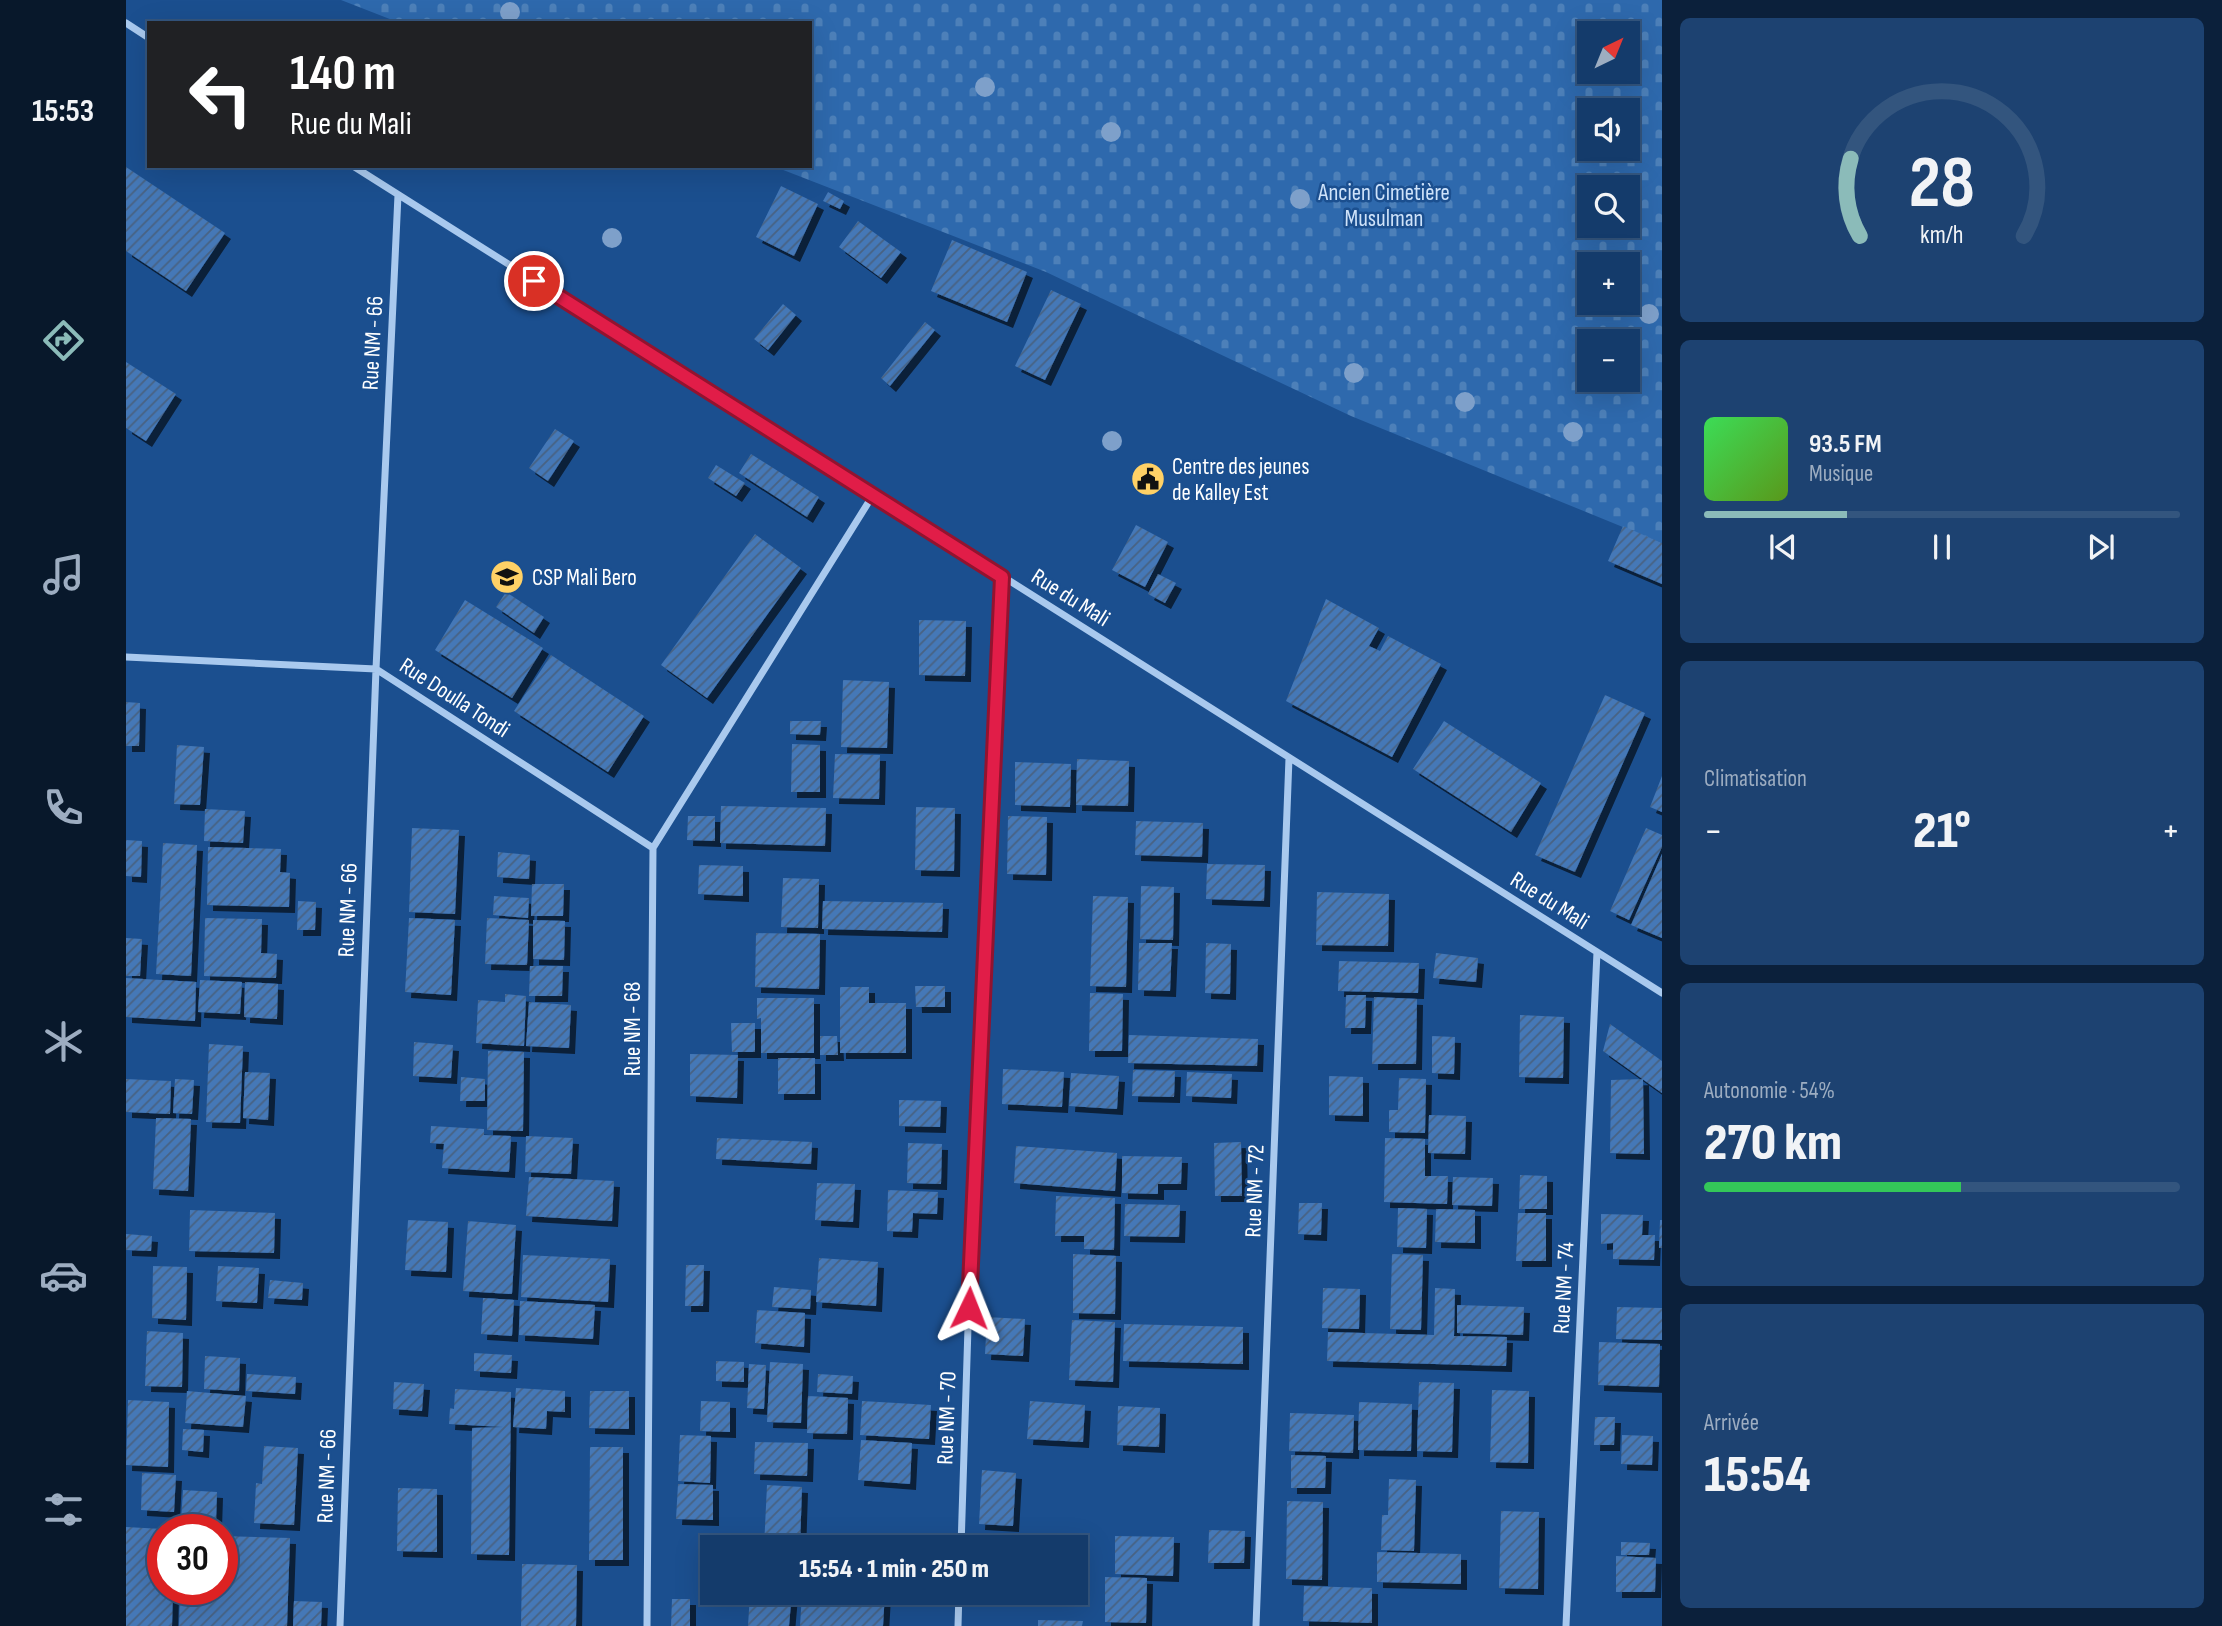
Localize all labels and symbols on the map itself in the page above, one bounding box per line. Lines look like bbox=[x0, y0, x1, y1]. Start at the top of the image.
north arrow bbox=[1577, 21, 1640, 84]
park label: Ancien Cimetière Musulman bbox=[1317, 179, 1450, 233]
pin bbox=[504, 251, 564, 311]
street label: Rue NM - 66 bbox=[357, 295, 389, 391]
place label: Centre des jeunes de Kalley Est bbox=[1172, 453, 1309, 507]
public building icon: Centre des jeunes de Kalley Est bbox=[1129, 460, 1167, 498]
school or university icon: CSP Mali Bero bbox=[488, 558, 526, 596]
street label: Rue du Mali bbox=[1026, 563, 1115, 633]
place label: CSP Mali Bero bbox=[532, 564, 637, 592]
street label: Rue Doulla Tondi bbox=[394, 652, 515, 744]
street label: Rue NM - 66 bbox=[332, 862, 364, 958]
street label: Rue du Mali bbox=[1505, 866, 1594, 936]
street label: Rue NM - 68 bbox=[619, 982, 647, 1076]
street label: Rue NM - 72 bbox=[1239, 1144, 1271, 1238]
street label: Rue NM - 74 bbox=[1548, 1241, 1580, 1335]
position arrow bbox=[932, 1271, 1006, 1345]
street label: Rue NM - 70 bbox=[931, 1371, 963, 1465]
street label: Rue NM - 66 bbox=[311, 1428, 343, 1524]
speed limit sign: 30 bbox=[147, 1514, 238, 1605]

